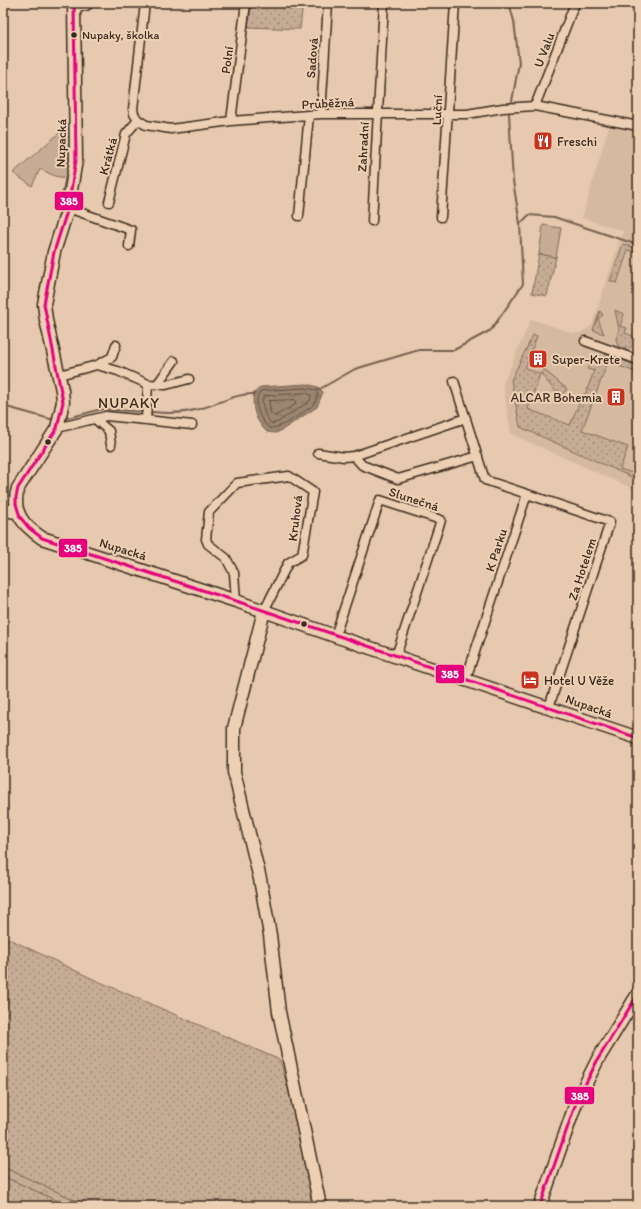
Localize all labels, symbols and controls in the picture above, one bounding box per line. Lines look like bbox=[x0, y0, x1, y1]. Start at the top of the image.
place label: Nupaky, školka bbox=[82, 28, 160, 42]
marker: Nupaky, školka bbox=[69, 30, 79, 40]
street label: U Valu bbox=[531, 30, 557, 70]
street label: Sadová bbox=[303, 37, 321, 79]
street label: Polní bbox=[218, 45, 236, 75]
street label: Průběžná bbox=[301, 94, 355, 112]
street label: Luční bbox=[429, 94, 445, 126]
street label: Nupacká bbox=[53, 118, 69, 168]
street label: Zahradní bbox=[354, 121, 372, 172]
restaurant icon: Freschi bbox=[532, 130, 554, 152]
place label: Freschi bbox=[557, 134, 597, 149]
street label: Krátká bbox=[96, 135, 120, 177]
line badge: 385 bbox=[54, 191, 84, 211]
text: 385 bbox=[60, 195, 78, 208]
building icon: Super-Krete bbox=[527, 348, 549, 370]
place label: Super-Krete bbox=[552, 352, 620, 367]
building icon: ALCAR Bohemia bbox=[605, 386, 627, 408]
place label: ALCAR Bohemia bbox=[511, 390, 602, 405]
district label: NUPAKY bbox=[98, 394, 160, 412]
unlabelled marker bbox=[43, 437, 53, 447]
street label: Slunečná bbox=[387, 484, 441, 514]
street label: Kruhová bbox=[285, 494, 305, 542]
street label: K Parku bbox=[482, 527, 510, 573]
street label: Nupacká bbox=[98, 535, 149, 563]
street label: Za Hotelem bbox=[565, 536, 599, 602]
line badge: 385 bbox=[58, 538, 88, 558]
text: 385 bbox=[64, 542, 82, 555]
unlabelled marker bbox=[299, 619, 309, 629]
line badge: 385 bbox=[435, 664, 465, 684]
text: 385 bbox=[441, 668, 459, 681]
hotel icon: Hotel U Věže bbox=[519, 669, 541, 691]
place label: Hotel U Věže bbox=[544, 673, 614, 688]
street label: Nupacká bbox=[564, 691, 615, 721]
line badge: 385 bbox=[564, 1086, 595, 1105]
text: 385 bbox=[571, 1090, 589, 1103]

